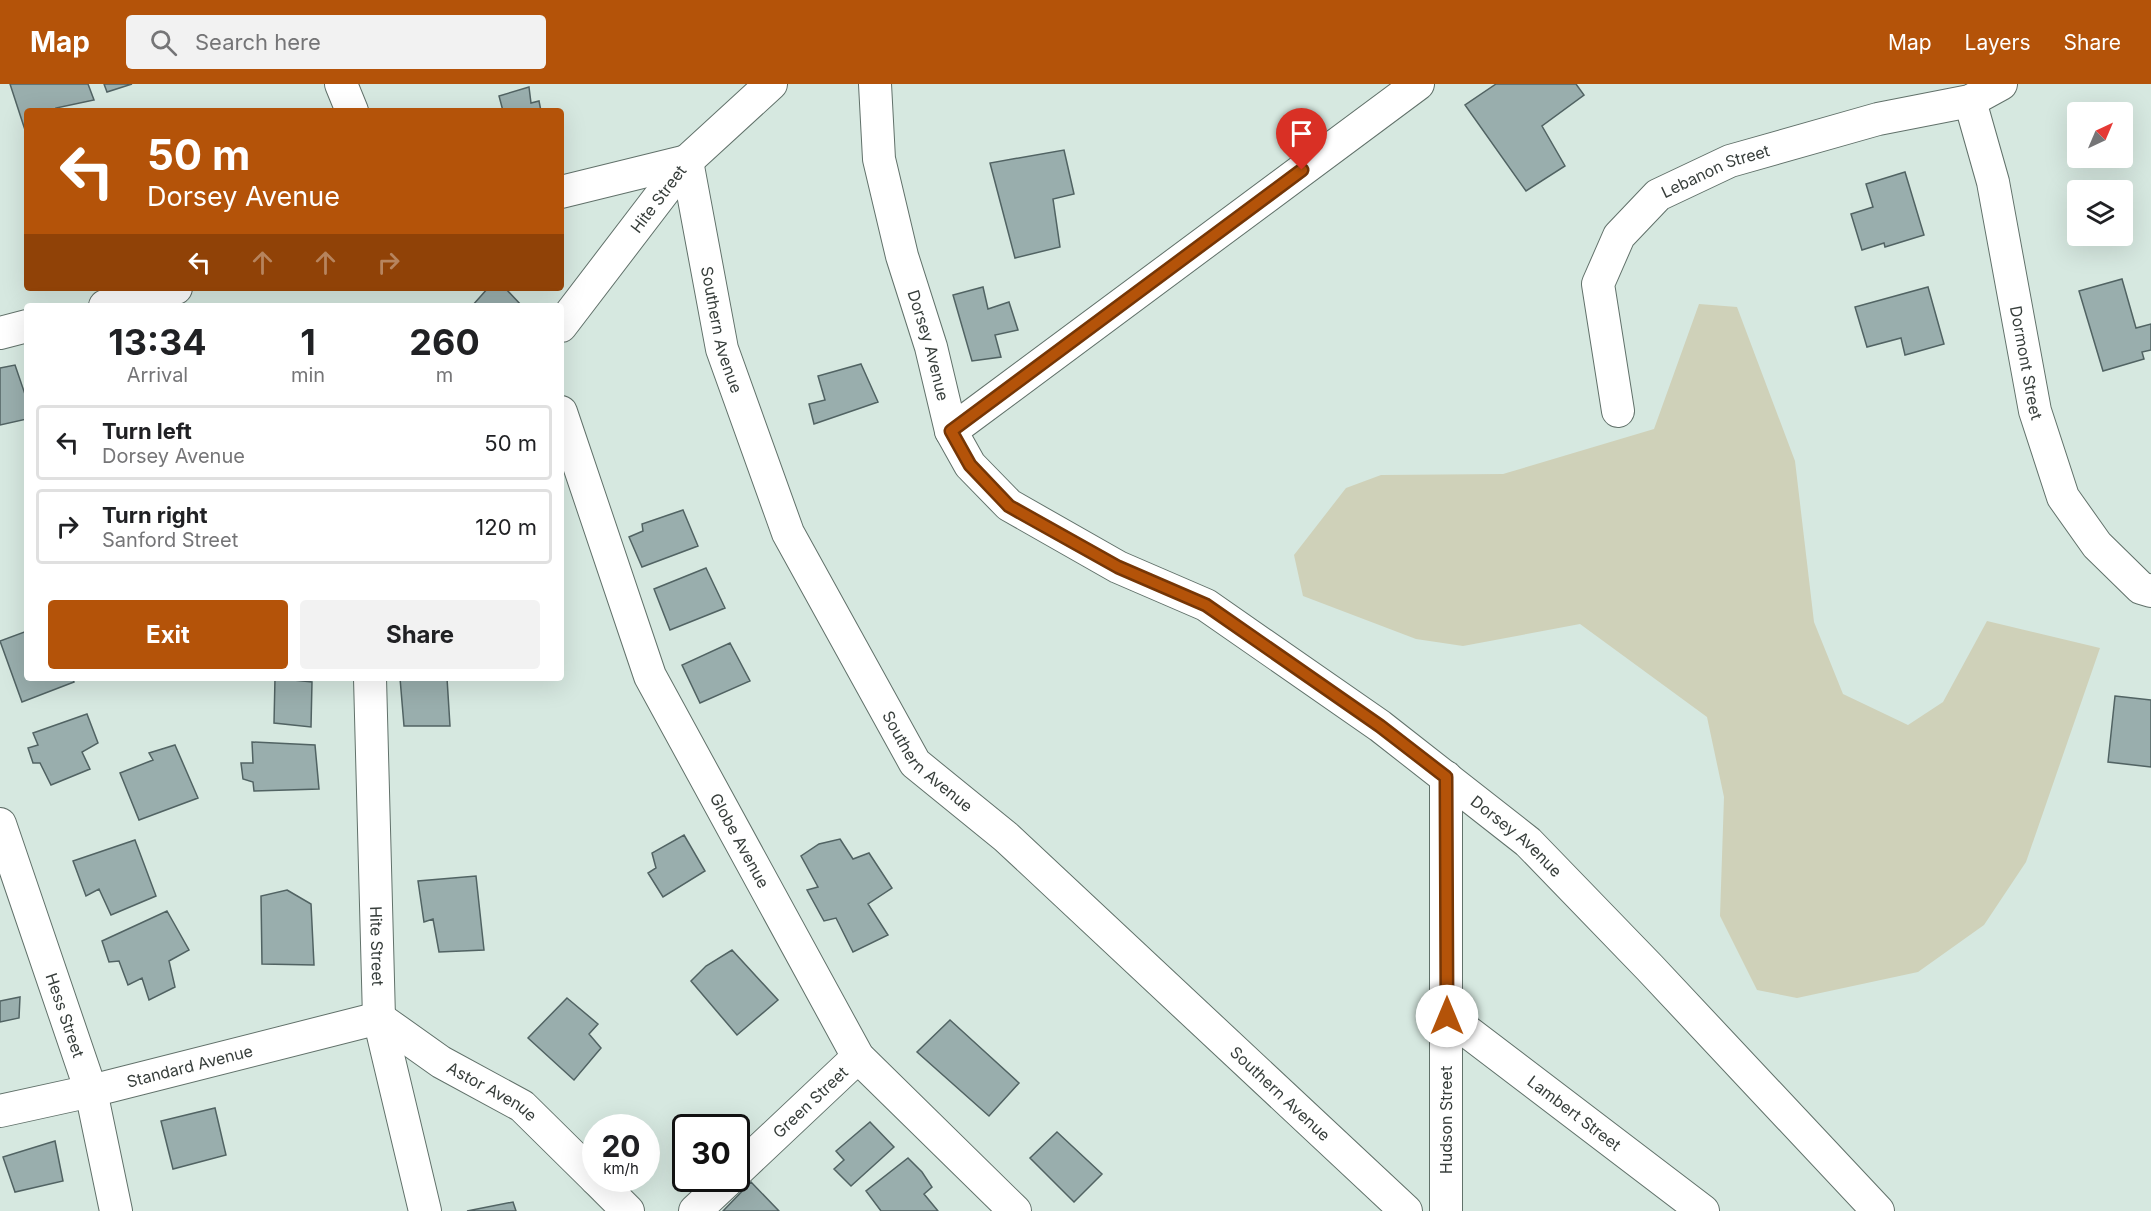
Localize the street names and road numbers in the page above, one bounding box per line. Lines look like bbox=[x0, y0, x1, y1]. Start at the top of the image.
street label: Lebanon Street bbox=[1658, 140, 1772, 202]
street label: Hite Street bbox=[626, 161, 690, 237]
street label: Southern Avenue bbox=[697, 265, 747, 396]
street label: Dorsey Avenue bbox=[903, 287, 953, 403]
street label: Dormont Street bbox=[2006, 304, 2047, 422]
street label: Southern Avenue bbox=[878, 707, 977, 816]
street label: Globe Avenue bbox=[706, 790, 774, 891]
street label: Dorsey Avenue bbox=[1467, 791, 1566, 881]
street label: Hite Street bbox=[366, 906, 388, 986]
street label: Hess Street bbox=[42, 970, 89, 1060]
street label: Standard Avenue bbox=[125, 1040, 255, 1092]
street label: Southern Avenue bbox=[1226, 1042, 1335, 1145]
street label: Astor Avenue bbox=[444, 1057, 541, 1125]
street label: Green Street bbox=[769, 1062, 852, 1142]
street label: Hudson Street bbox=[1436, 1066, 1456, 1174]
street label: Lambert Street bbox=[1524, 1071, 1625, 1155]

